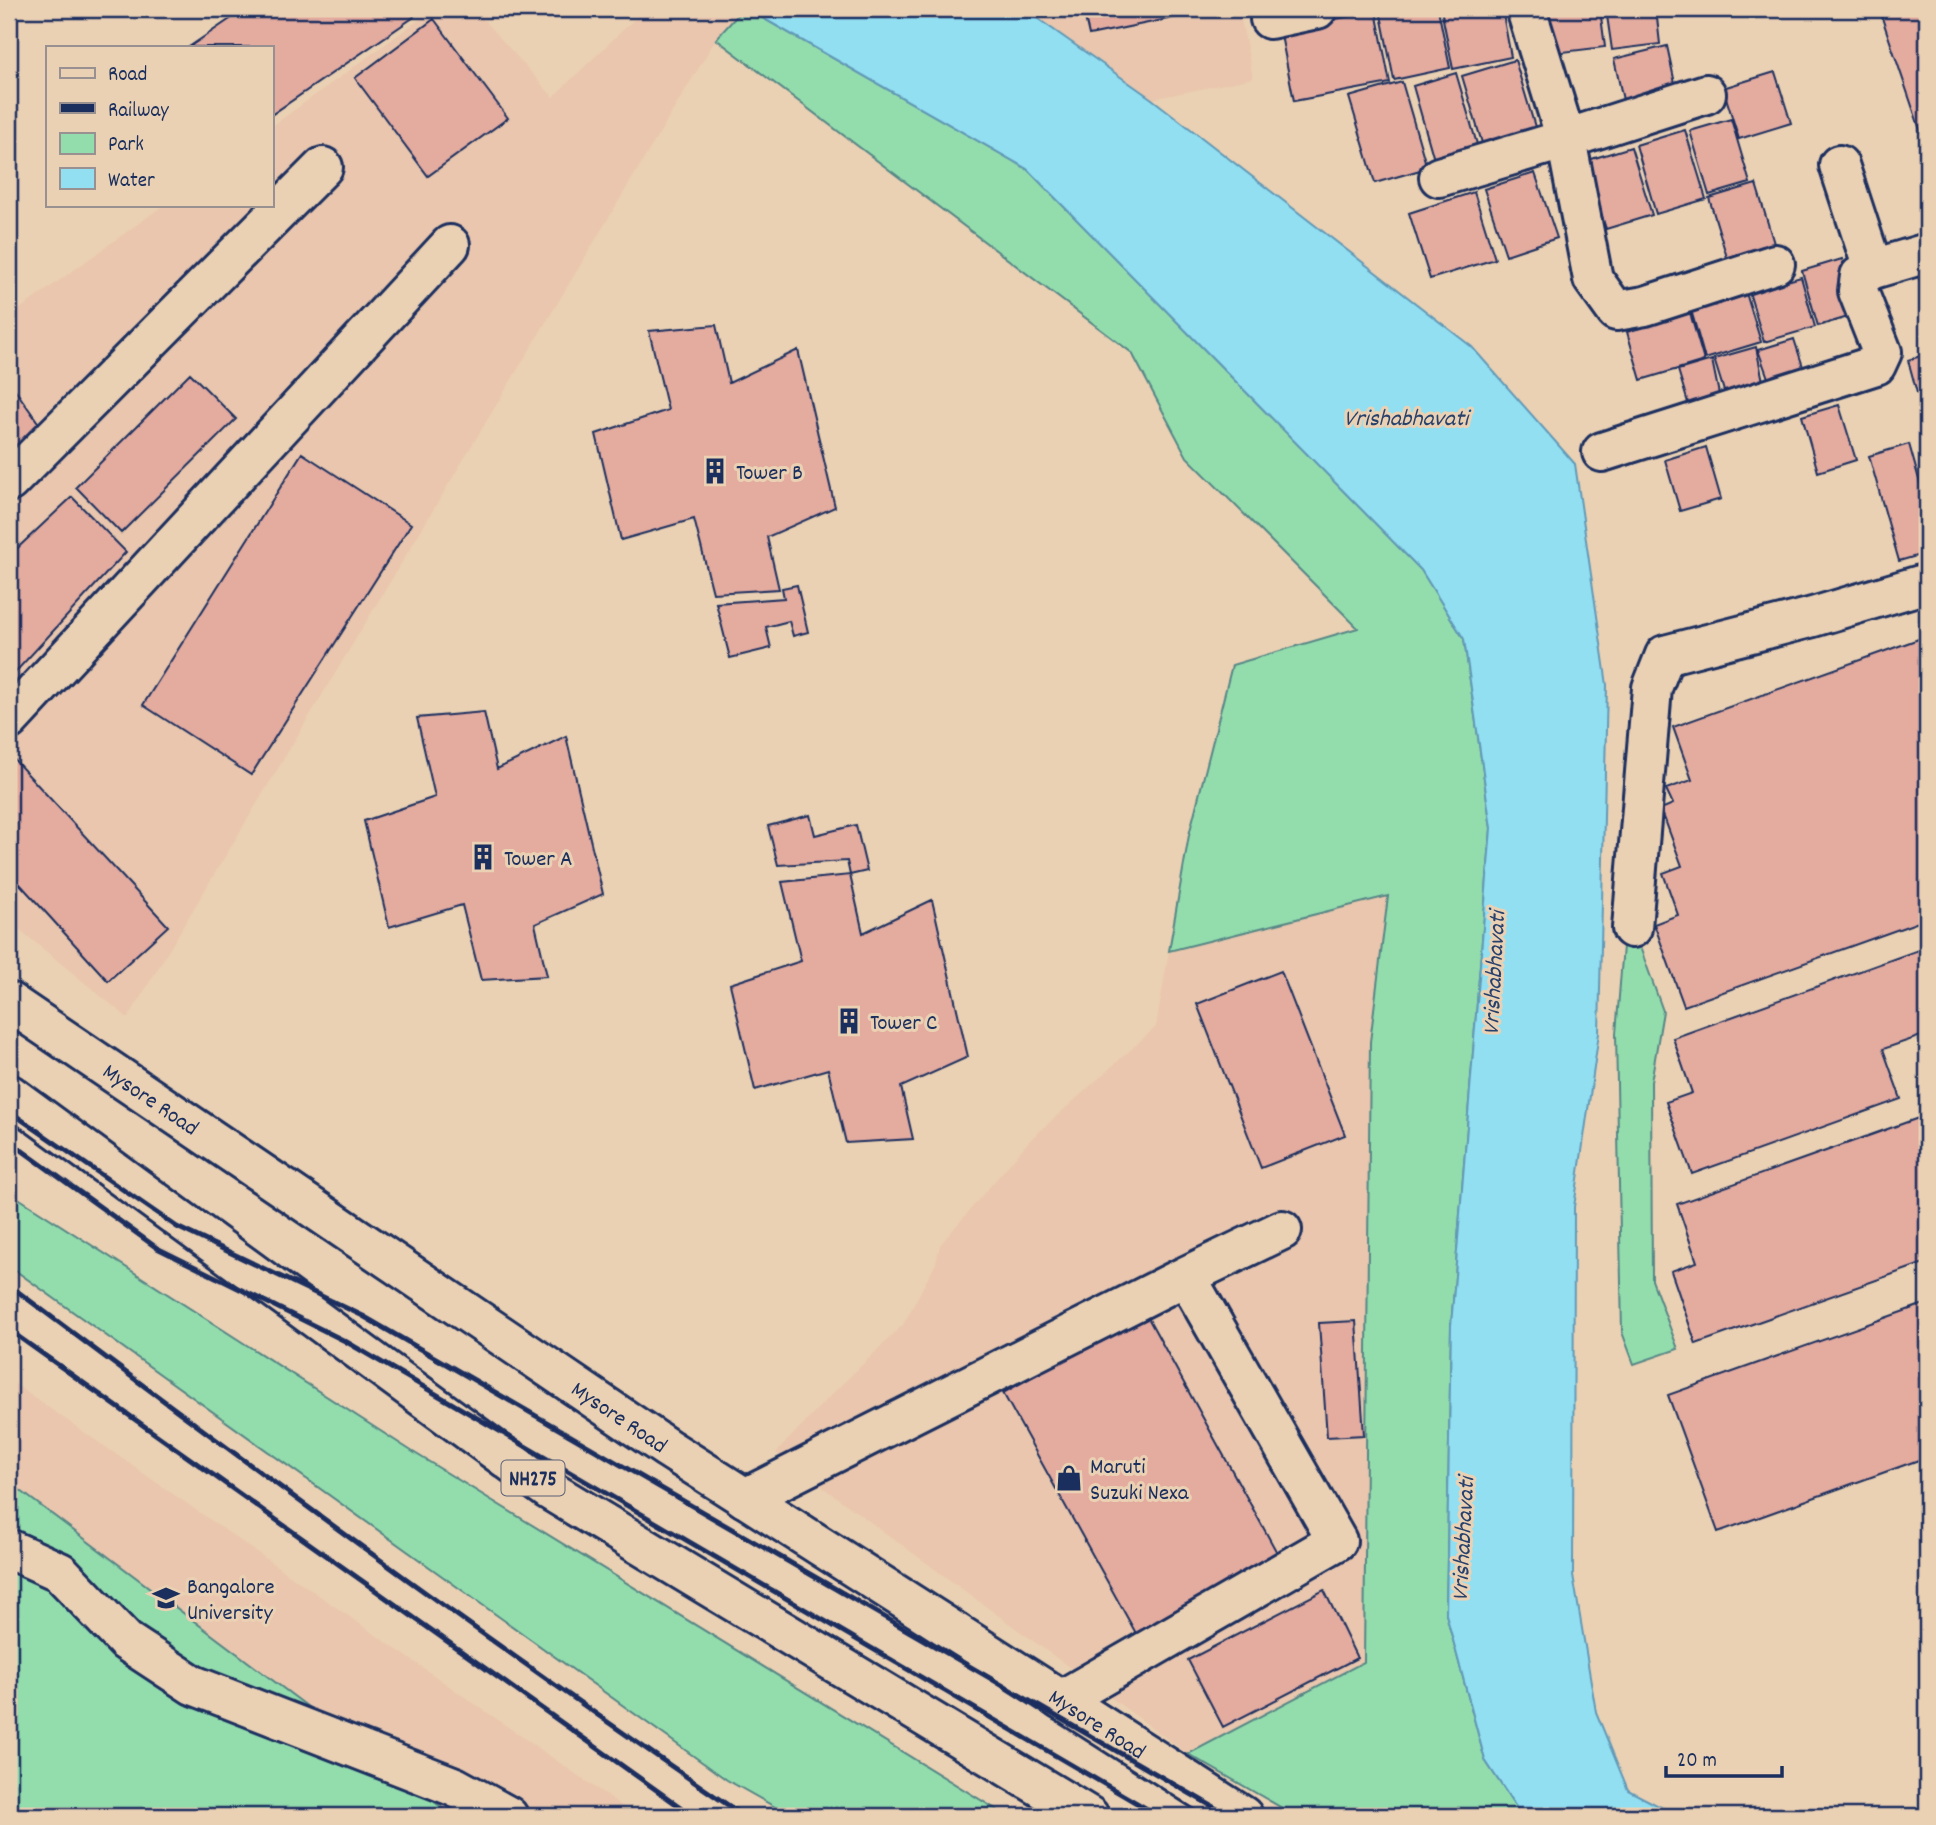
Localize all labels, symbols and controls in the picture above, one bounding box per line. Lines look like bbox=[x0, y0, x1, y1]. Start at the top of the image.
legend bbox=[46, 46, 273, 206]
text: Road bbox=[108, 61, 147, 91]
text: Railway bbox=[108, 97, 169, 127]
text: Park bbox=[108, 131, 144, 161]
text: Water bbox=[108, 167, 155, 197]
water label: Vrishabhavati bbox=[1344, 403, 1472, 437]
building icon: Tower B bbox=[700, 456, 730, 486]
place label: Tower B bbox=[736, 458, 803, 491]
building icon: Tower A bbox=[468, 842, 498, 872]
place label: Tower A bbox=[504, 844, 573, 877]
water label: Vrishabhavati bbox=[1476, 907, 1516, 1036]
building icon: Tower C bbox=[834, 1006, 864, 1036]
place label: Tower C bbox=[870, 1008, 937, 1041]
street label: Mysore Road bbox=[95, 1057, 204, 1146]
street label: Mysore Road bbox=[563, 1375, 673, 1463]
place label: Maruti Suzuki Nexa bbox=[1090, 1452, 1190, 1511]
road number: NH275 bbox=[502, 1460, 564, 1496]
shop icon: Maruti Suzuki Nexa bbox=[1054, 1463, 1084, 1493]
water label: Vrishabhavati bbox=[1445, 1473, 1485, 1602]
place label: Bangalore University bbox=[187, 1572, 275, 1631]
school or university icon: Bangalore University bbox=[151, 1583, 181, 1613]
street label: Mysore Road bbox=[1041, 1683, 1151, 1770]
scale bar bbox=[1666, 1734, 1782, 1778]
text: 20 m bbox=[1677, 1747, 1717, 1777]

